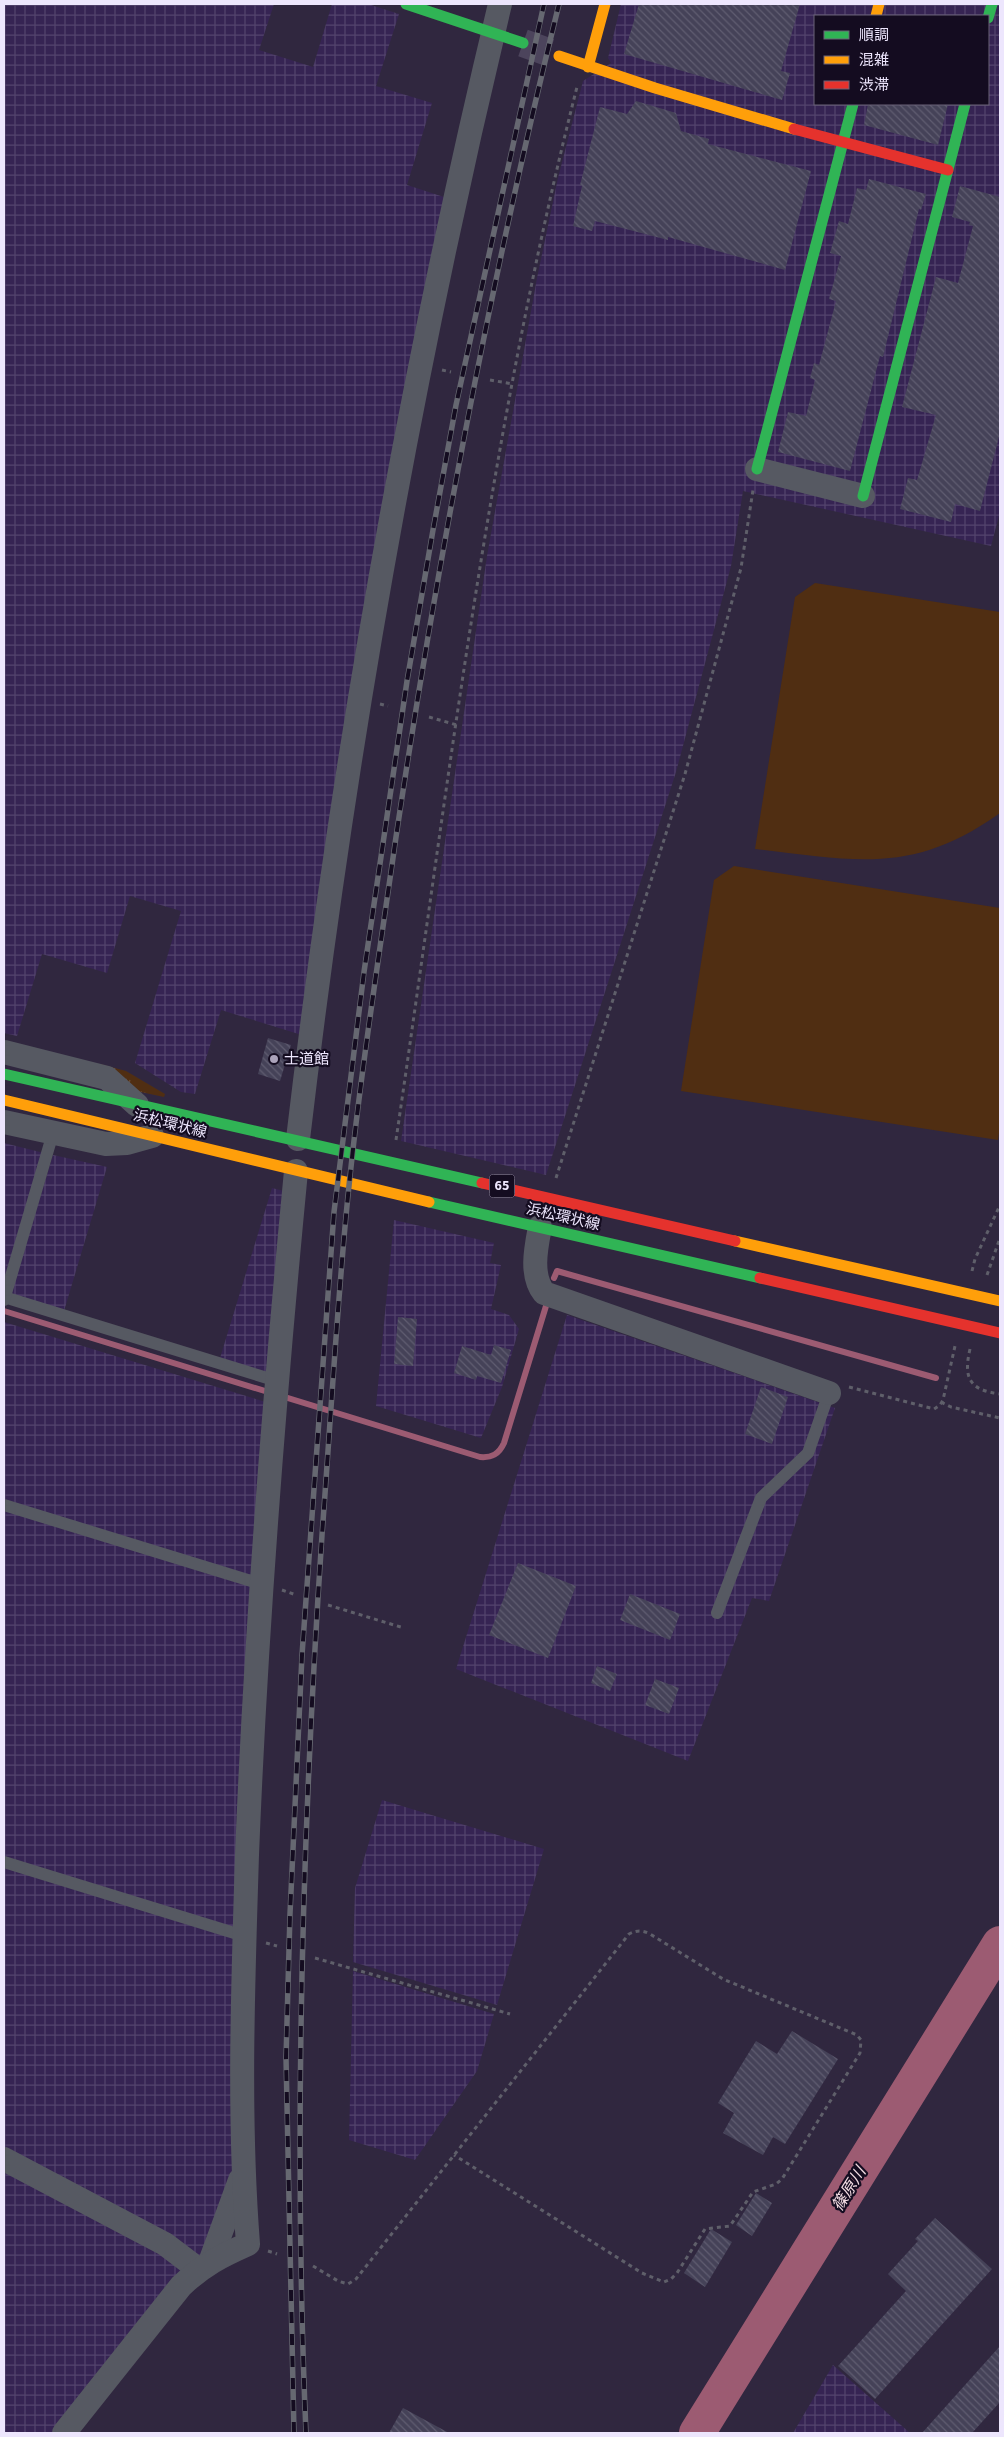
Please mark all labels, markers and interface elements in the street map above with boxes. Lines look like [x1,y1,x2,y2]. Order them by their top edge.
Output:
legend [814,15,989,105]
text: 順調 [859,25,889,46]
text: 混雑 [859,50,889,71]
text: 渋滞 [859,75,889,96]
place label: 士道館 [284,1049,329,1070]
marker: 士道館 [268,1053,280,1065]
street label: 浜松環状線 [131,1105,209,1143]
road number: 65 [490,1174,514,1198]
street label: 浜松環状線 [524,1198,602,1236]
water label: 篠原川 [827,2161,872,2215]

